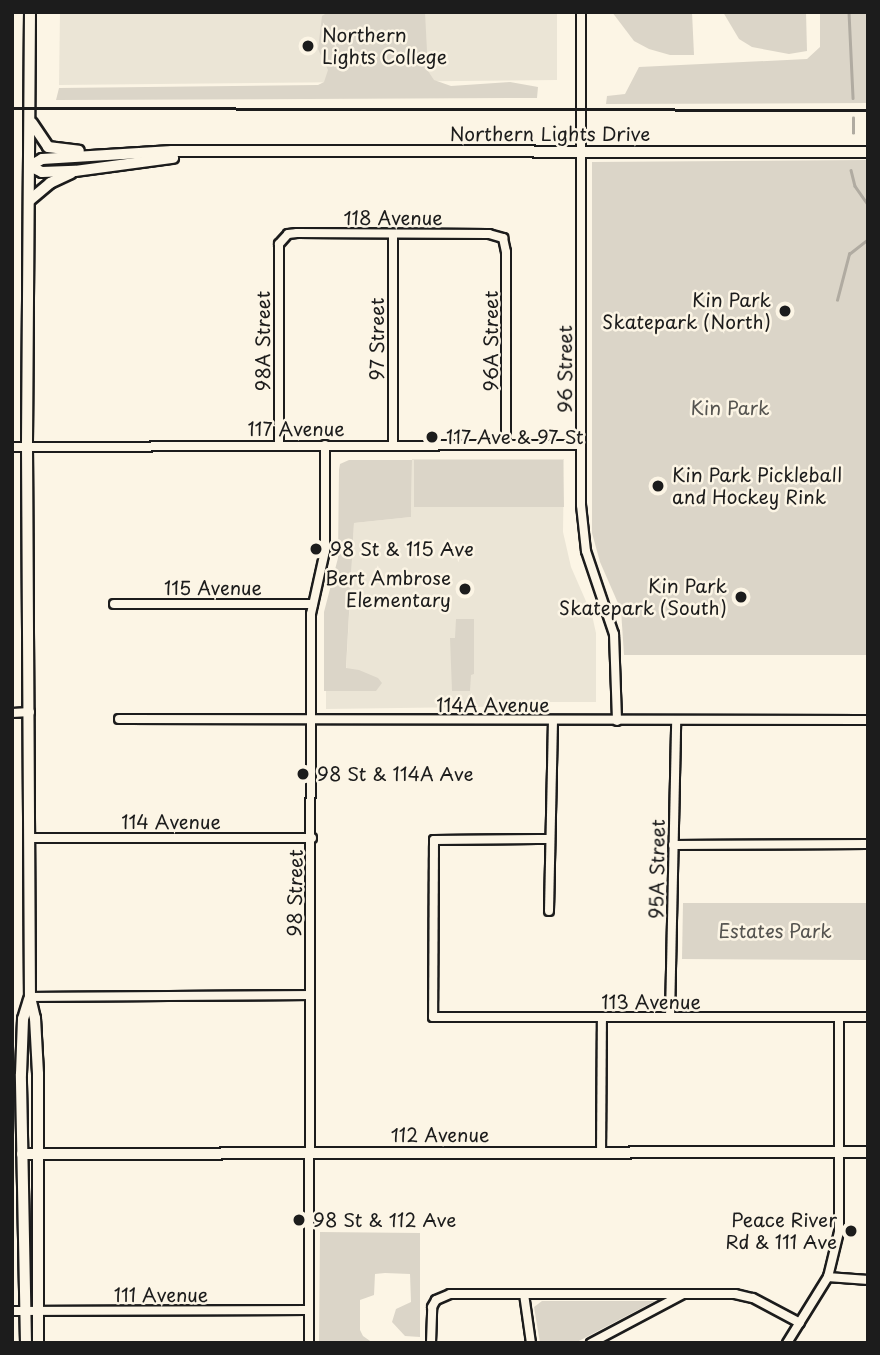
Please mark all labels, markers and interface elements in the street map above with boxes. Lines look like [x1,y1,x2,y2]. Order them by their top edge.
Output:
place label: Northern Lights College [322,24,448,68]
marker: Northern Lights College [300,38,316,54]
street label: Northern Lights Drive [450,123,650,145]
street label: 118 Avenue [343,207,443,229]
place label: Kin Park Skatepark (North) [602,289,771,333]
street label: 96A Street [480,290,502,392]
street label: 98A Street [252,291,274,391]
street label: 97 Street [366,297,388,381]
marker: Kin Park Skatepark (North) [777,303,793,319]
street label: 96 Street [554,326,576,412]
park label: Kin Park [691,397,769,419]
street label: 117 Avenue [247,418,345,440]
place label: 117 Ave & 97 St [446,426,586,448]
marker: 117 Ave & 97 St [424,429,440,445]
place label: Kin Park Pickleball and Hockey Rink [672,464,842,508]
marker: Kin Park Pickleball and Hockey Rink [650,478,666,494]
place label: 98 St & 115 Ave [330,538,473,560]
marker: 98 St & 115 Ave [308,541,324,557]
place label: Bert Ambrose Elementary [327,567,451,611]
place label: Kin Park Skatepark (South) [559,575,727,619]
street label: 115 Avenue [163,577,263,599]
marker: Bert Ambrose Elementary [457,581,473,597]
marker: Kin Park Skatepark (South) [733,589,749,605]
street label: 114A Avenue [436,694,550,716]
place label: 98 St & 114A Ave [317,763,475,785]
marker: 98 St & 114A Ave [295,766,311,782]
street label: 114 Avenue [121,811,221,833]
street label: 95A Street [645,818,669,920]
street label: 98 Street [283,850,307,936]
park label: Estates Park [718,920,832,942]
street label: 113 Avenue [601,991,701,1013]
street label: 112 Avenue [390,1124,490,1146]
place label: 98 St & 112 Ave [313,1209,457,1231]
place label: Peace River Rd & 111 Ave [723,1209,837,1253]
marker: 98 St & 112 Ave [291,1212,307,1228]
marker: Peace River Rd & 111 Ave [843,1223,859,1239]
street label: 111 Avenue [114,1284,208,1306]

